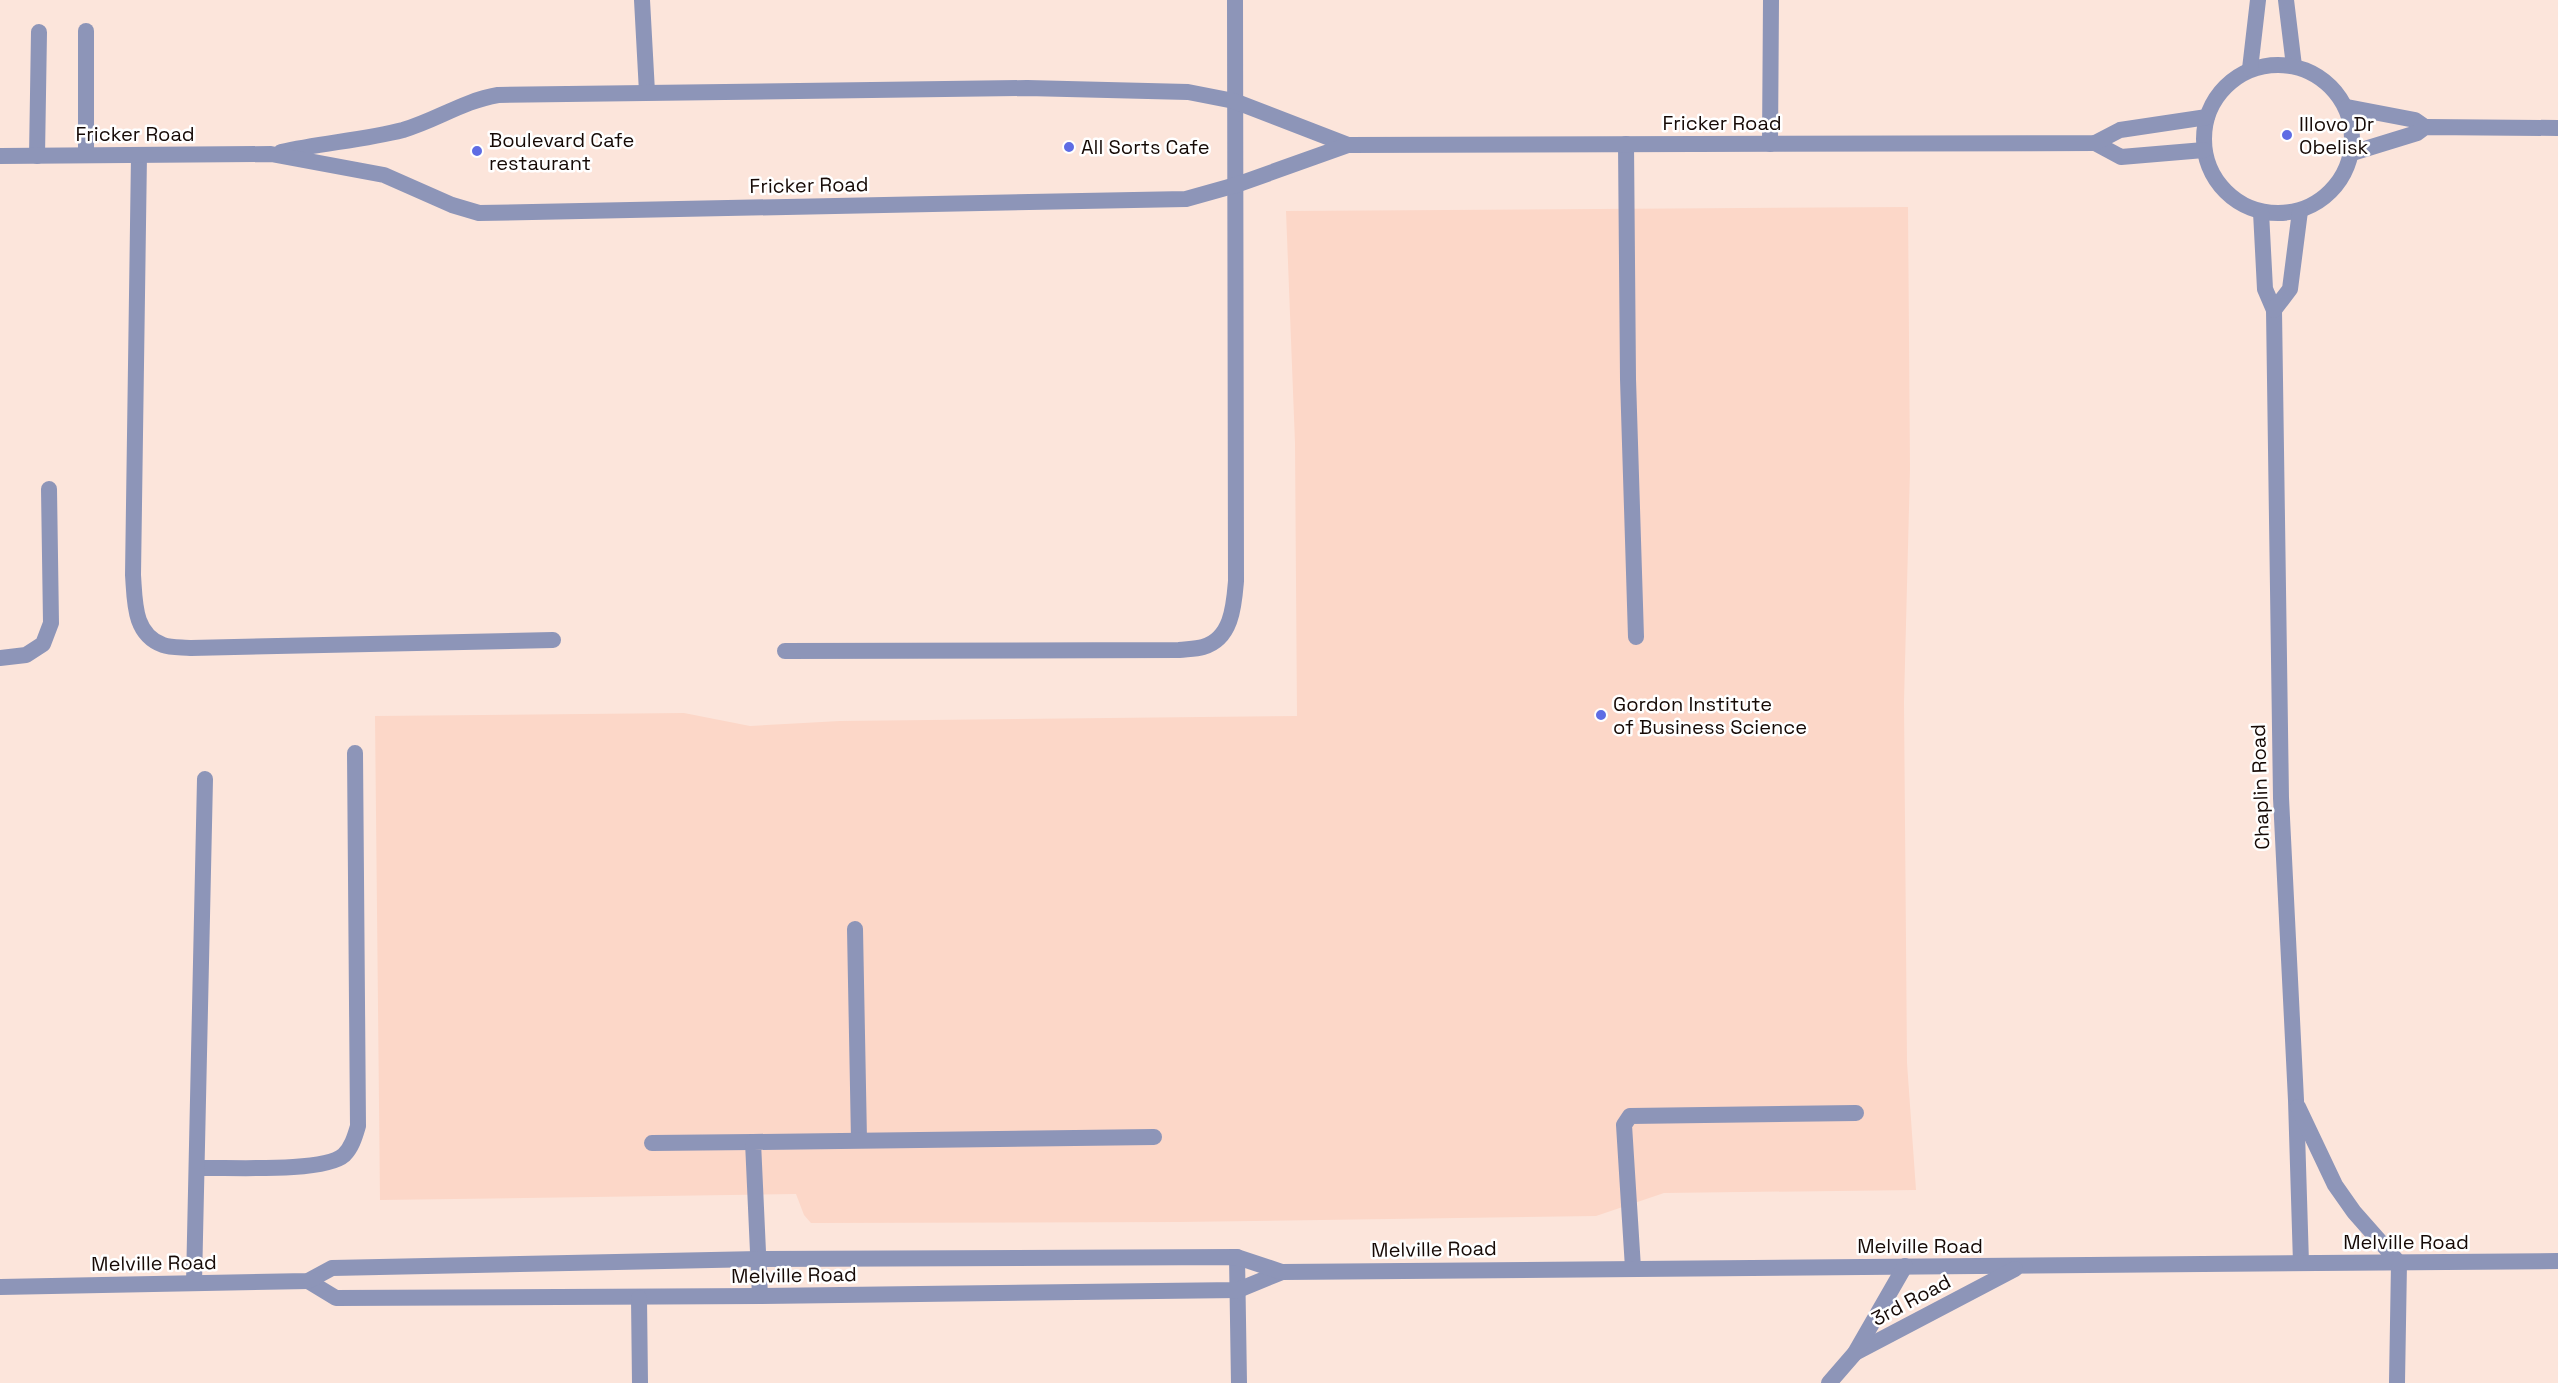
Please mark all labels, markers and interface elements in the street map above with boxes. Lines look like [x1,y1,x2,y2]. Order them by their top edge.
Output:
street label: Fricker Road [1662,110,1782,136]
place label: Illovo Dr Obelisk [2299,111,2374,160]
street label: Fricker Road [75,121,195,147]
place label: Boulevard Cafe restaurant [489,127,634,176]
marker: Illovo Dr Obelisk [2280,128,2294,142]
place label: All Sorts Cafe [1081,134,1209,160]
marker: All Sorts Cafe [1062,140,1076,154]
marker: Boulevard Cafe restaurant [470,144,484,158]
street label: Fricker Road [749,171,869,199]
place label: Gordon Institute of Business Science [1613,691,1807,740]
marker: Gordon Institute of Business Science [1594,708,1608,722]
street label: Chaplin Road [2245,724,2275,850]
street label: Melville Road [2343,1229,2469,1255]
street label: Melville Road [1857,1233,1983,1259]
street label: Melville Road [1371,1235,1497,1263]
street label: Melville Road [91,1249,217,1277]
street label: Melville Road [731,1261,857,1289]
street label: 3rd Road [1867,1268,1955,1332]

